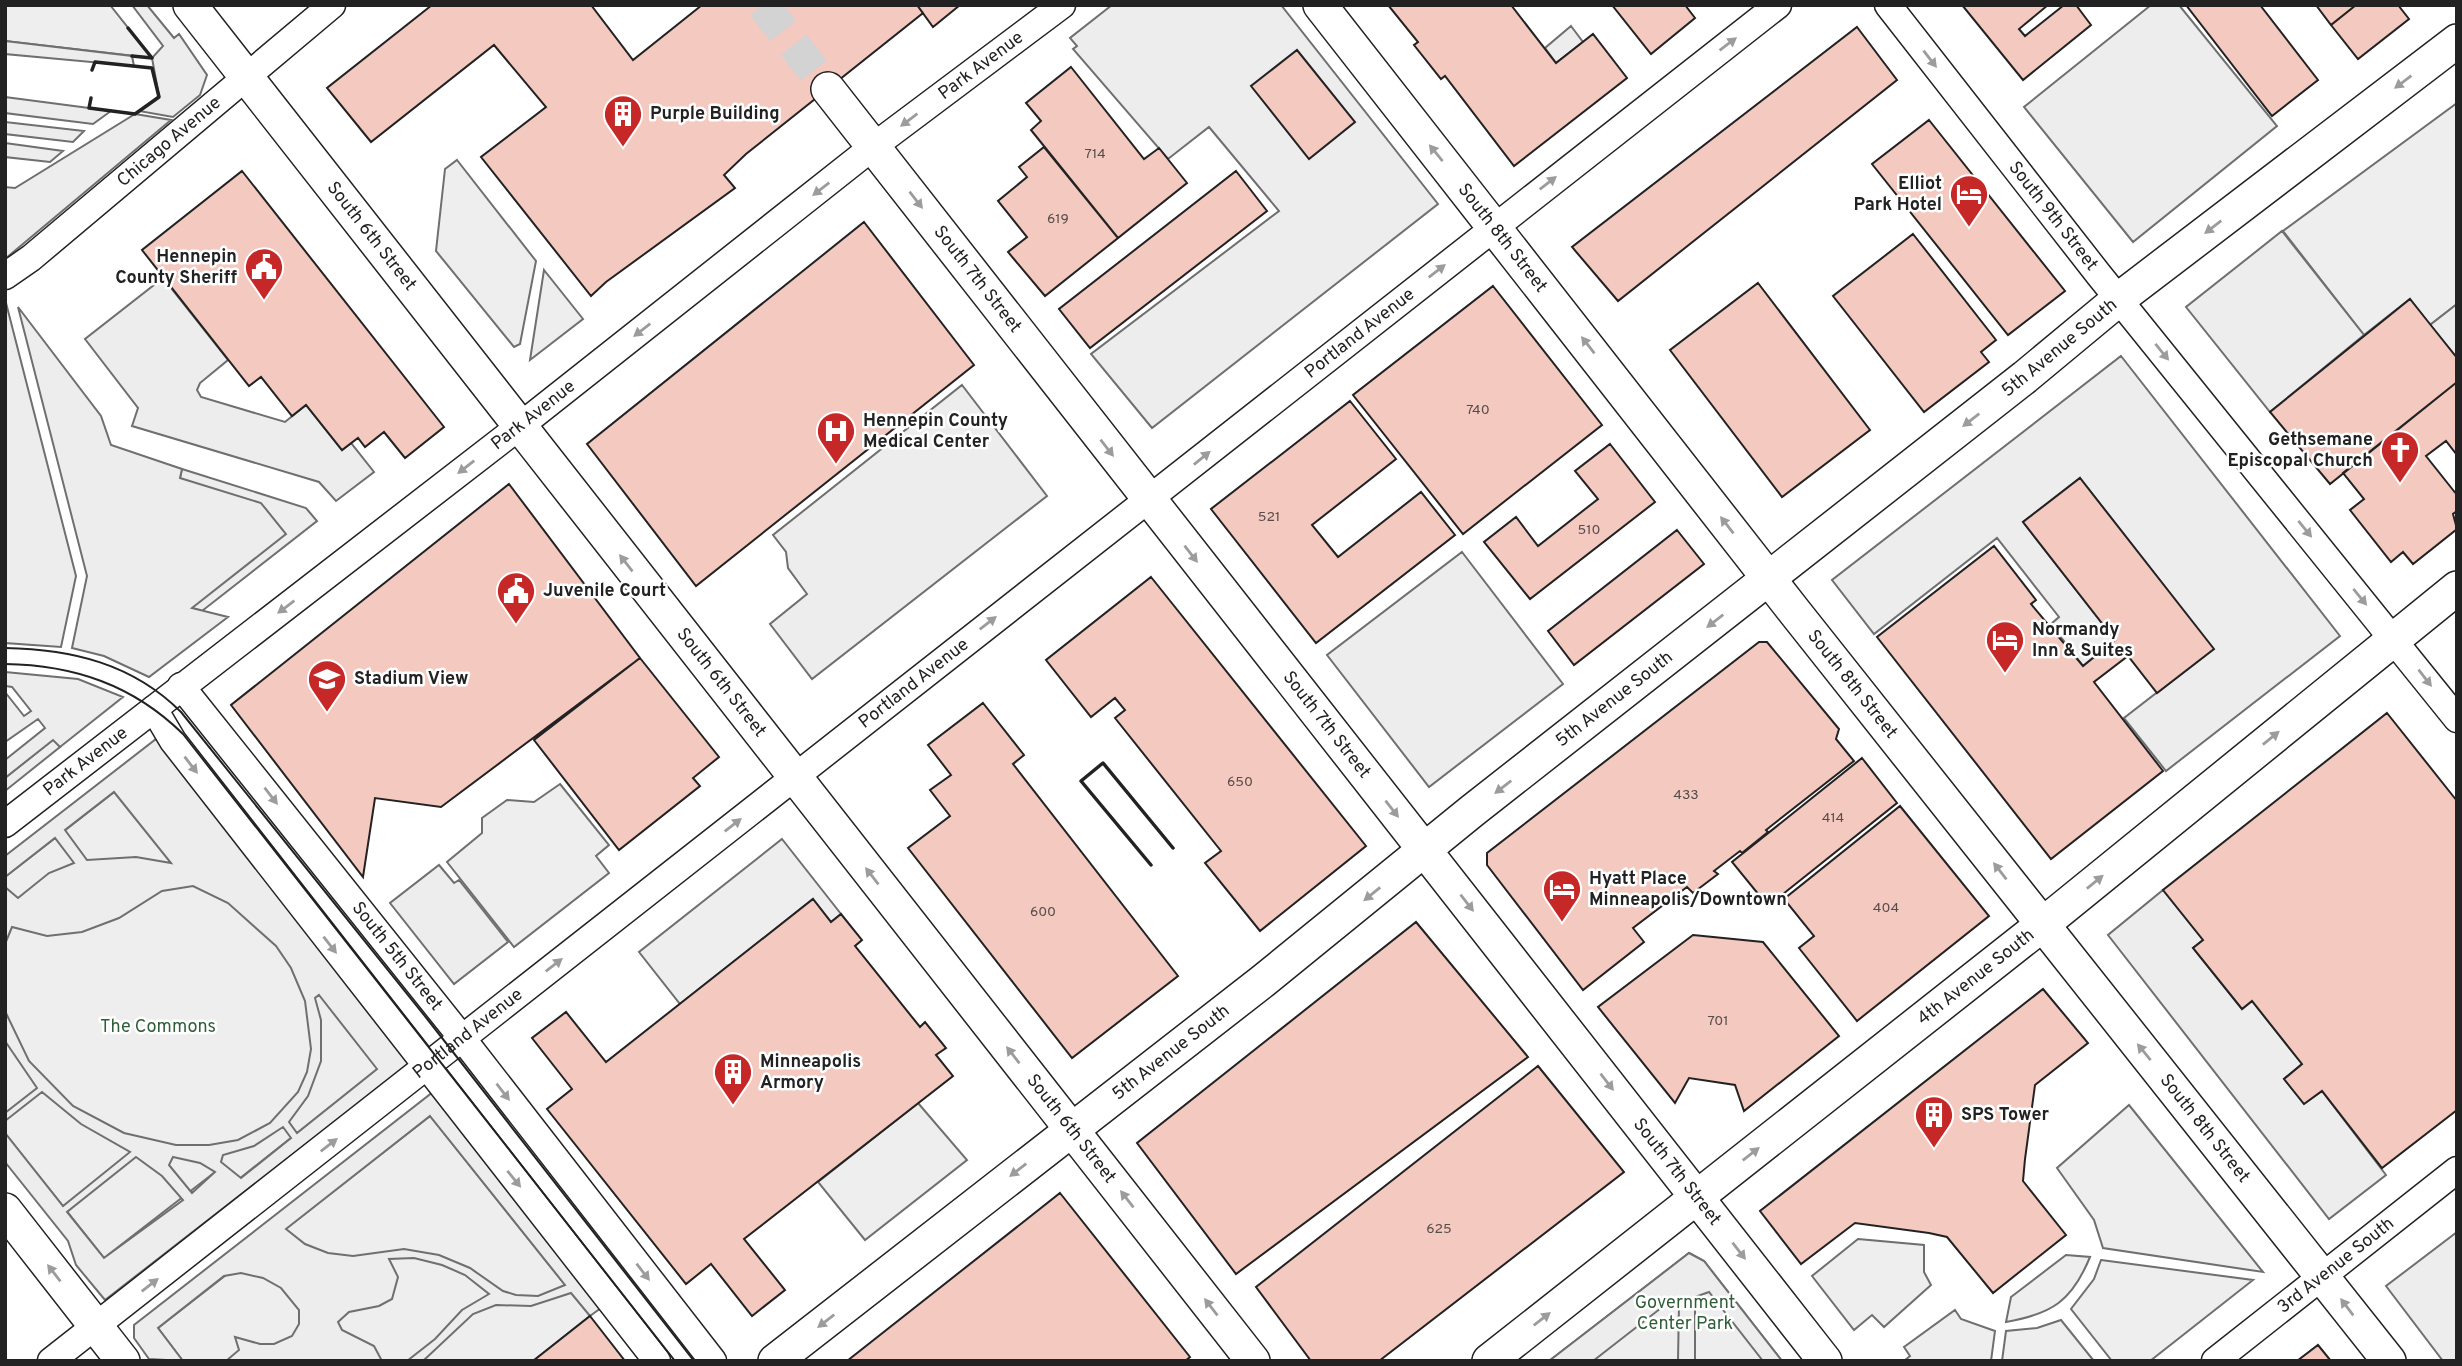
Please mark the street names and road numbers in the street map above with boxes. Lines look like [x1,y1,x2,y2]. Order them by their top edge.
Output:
street label: Park Avenue [934,26,1028,105]
street label: Chicago Avenue [112,92,226,192]
street label: South 9th Street [2003,157,2103,276]
street label: South 6th Street [321,177,421,296]
street label: South 8th Street [1452,179,1552,297]
street label: South 7th Street [928,221,1026,338]
street label: Portland Avenue [1300,283,1419,384]
street label: 5th Avenue South [1997,294,2122,402]
street label: Park Avenue [487,375,580,455]
street label: South 6th Street [671,623,771,742]
street label: South 8th Street [1802,625,1902,743]
street label: Portland Avenue [854,633,974,734]
street label: 5th Avenue South [1551,646,1678,752]
street label: South 7th Street [1277,667,1376,783]
street label: Park Avenue [39,722,133,802]
street label: South 5th Street [346,897,447,1016]
street label: 4th Avenue South [1913,924,2039,1030]
street label: Portland Avenue [408,983,528,1084]
street label: 5th Avenue South [1108,1000,1235,1106]
street label: South 8th Street [2154,1069,2255,1188]
street label: South 6th Street [1021,1070,1121,1188]
street label: South 7th Street [1628,1114,1726,1230]
street label: 3rd Avenue South [2273,1212,2399,1319]

